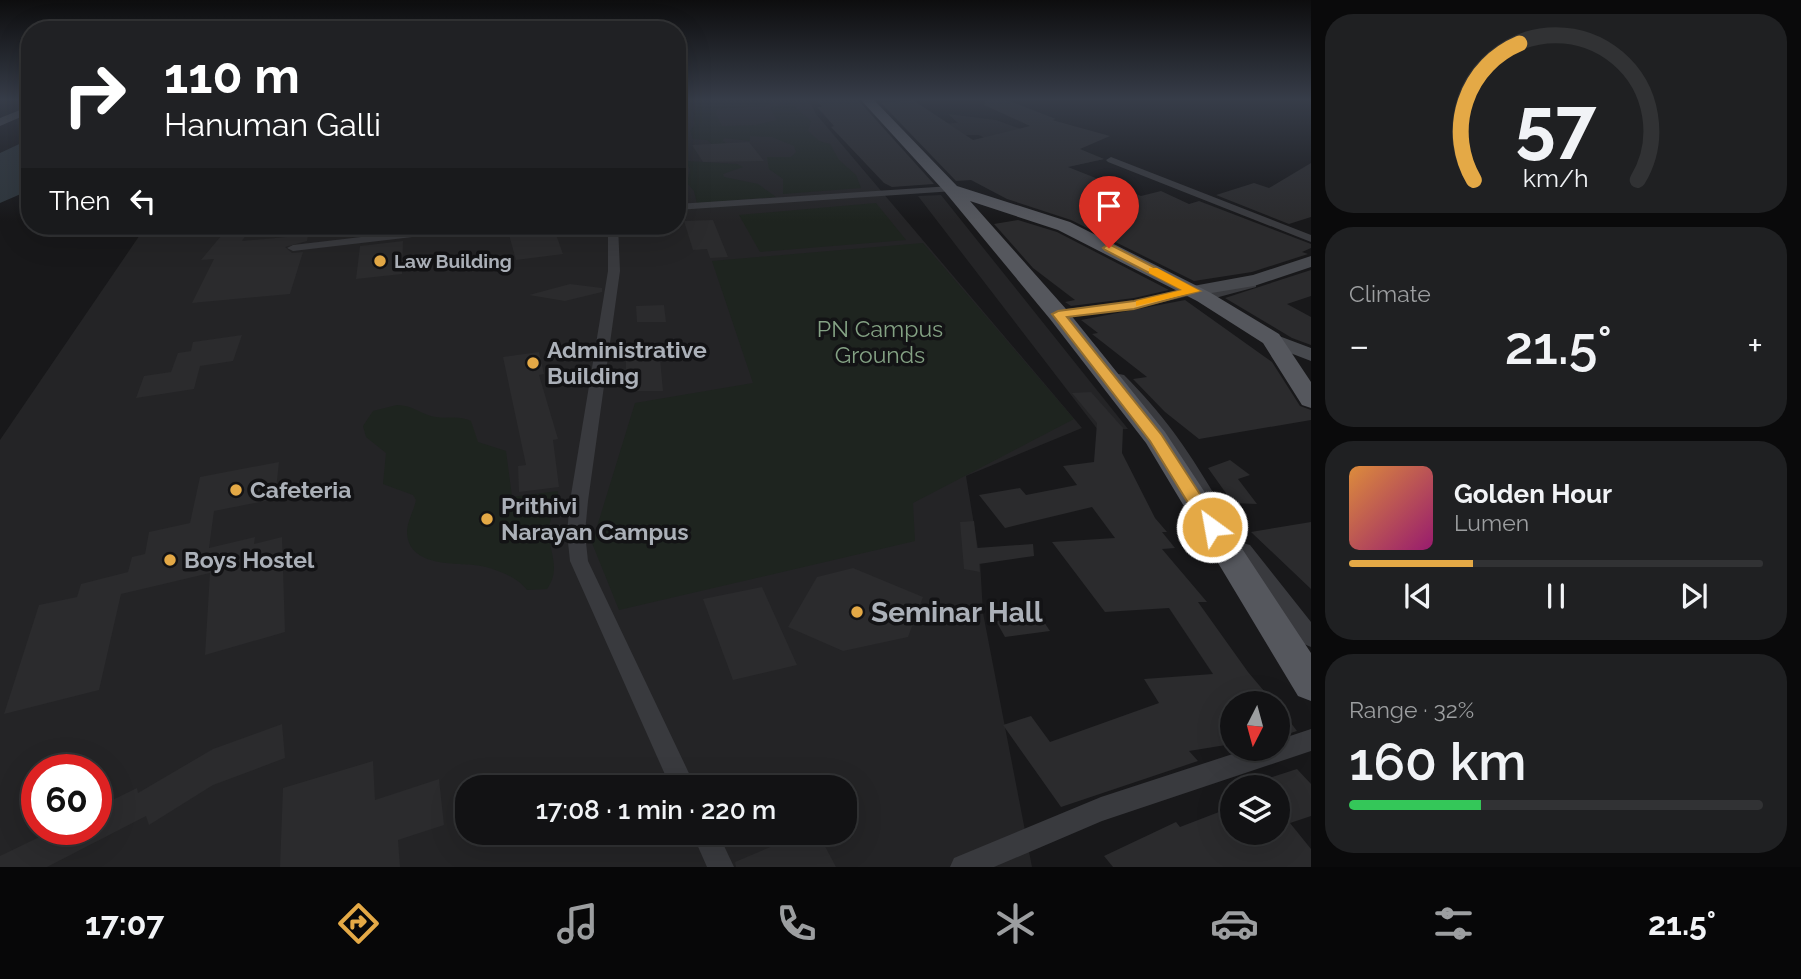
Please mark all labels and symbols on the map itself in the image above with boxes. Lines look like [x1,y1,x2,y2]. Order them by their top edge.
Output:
pin [1079,176,1139,248]
place label: Law Building [394,250,512,272]
marker: Law Building [372,253,388,269]
park label: PN Campus Grounds [817,315,943,368]
place label: Administrative Building [547,336,707,389]
marker: Administrative Building [525,355,541,371]
place label: Cafeteria [250,476,351,503]
marker: Cafeteria [228,482,244,498]
position arrow [1175,490,1249,564]
place label: Prithivi Narayan Campus [501,492,689,545]
marker: Prithivi Narayan Campus [479,511,495,527]
place label: Boys Hostel [184,546,315,573]
marker: Boys Hostel [162,552,178,568]
place label: Seminar Hall [871,596,1043,629]
marker: Seminar Hall [849,604,865,620]
north arrow [1220,691,1290,761]
speed limit sign: 60 [21,754,112,845]

